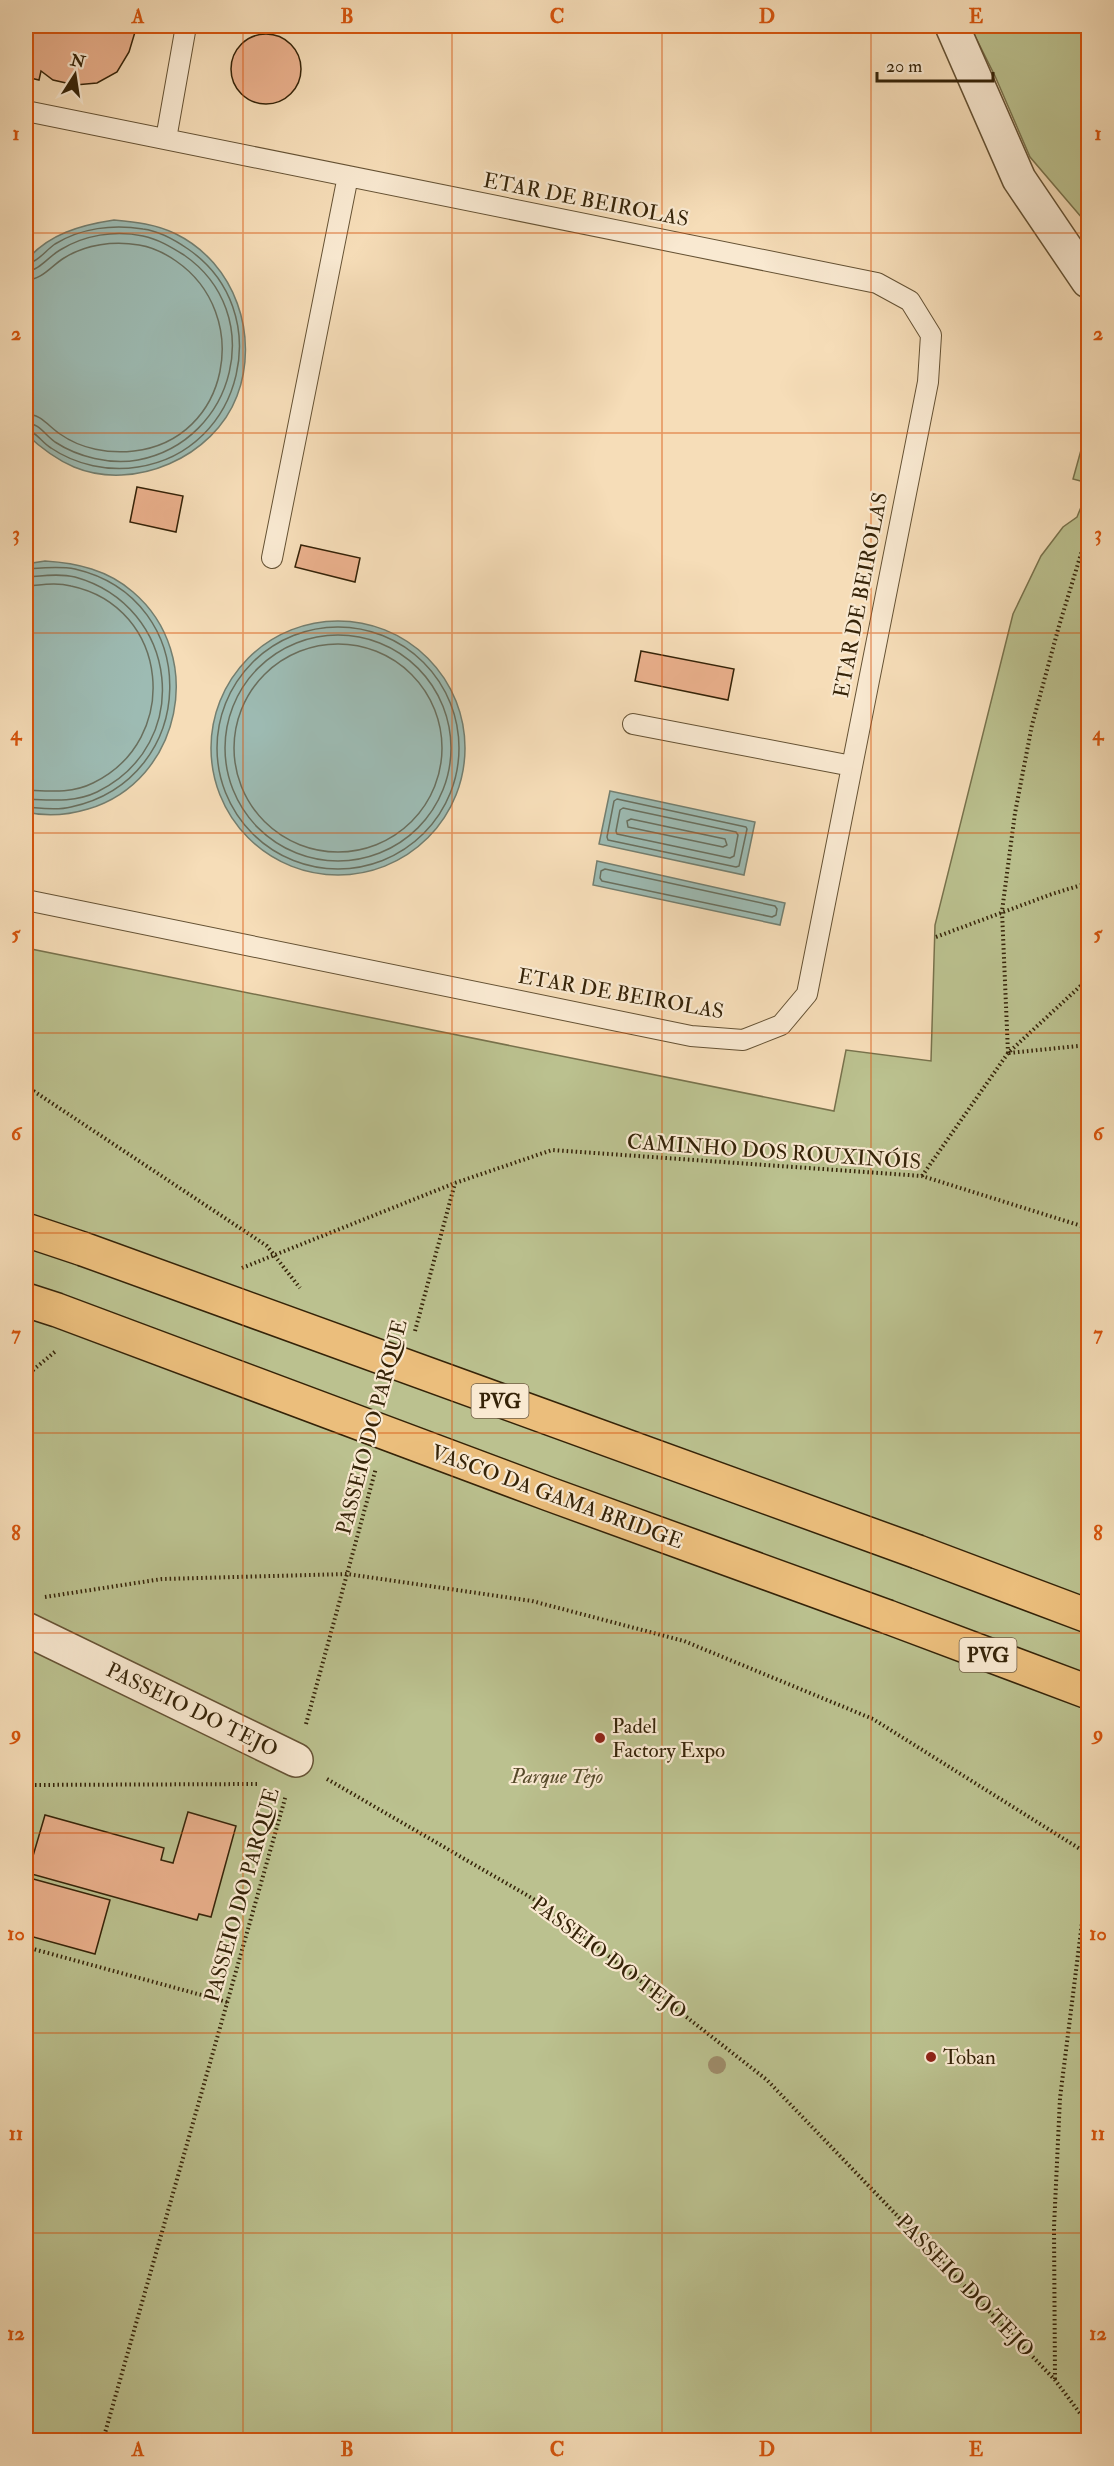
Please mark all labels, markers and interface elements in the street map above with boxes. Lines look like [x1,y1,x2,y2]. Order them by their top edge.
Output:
text: A [131,4,145,29]
text: B [340,4,354,29]
text: C [550,4,564,29]
text: D [759,4,775,29]
text: E [969,4,984,29]
north arrow [45,45,105,105]
scale bar [877,45,992,83]
text: N [68,50,88,73]
text: 20 m [886,55,922,78]
text: 1 [12,121,20,146]
text: 1 [1094,121,1102,146]
street label: ETAR DE BEIROLAS [481,167,691,233]
text: 2 [11,321,21,346]
text: 2 [1093,321,1103,346]
street label: ETAR DE BEIROLAS [828,490,894,700]
text: 3 [12,521,20,546]
text: 3 [1094,521,1102,546]
text: 4 [10,721,23,746]
text: 4 [1092,721,1105,746]
text: 5 [12,921,22,946]
text: 5 [1094,921,1104,946]
street label: ETAR DE BEIROLAS [516,963,726,1025]
text: 6 [11,1121,23,1146]
text: 6 [1093,1121,1105,1146]
street label: CAMINHO DOS ROUXINÓIS [626,1128,922,1176]
street label: PASSEIO DO PARQUE [330,1316,414,1538]
text: 7 [11,1321,21,1346]
text: 7 [1093,1321,1103,1346]
road number: PVG [472,1384,528,1418]
street label: VASCO DA GAMA BRIDGE [427,1439,687,1555]
text: 8 [11,1521,21,1546]
text: 8 [1093,1521,1103,1546]
road number: PVG [960,1638,1016,1672]
street label: PASSEIO DO TEJO [102,1657,282,1763]
place label: Padel Factory Expo [612,1713,725,1764]
text: 9 [9,1721,21,1746]
text: 9 [1091,1721,1103,1746]
marker: Padel Factory Expo [593,1731,607,1745]
park label: Parque Tejo [510,1763,603,1790]
street label: PASSEIO DO PARQUE [198,1785,286,2005]
street label: PASSEIO DO TEJO [526,1891,692,2025]
text: 10 [7,1921,25,1946]
text: 10 [1089,1921,1107,1946]
place label: Toban [943,2044,996,2071]
marker: Toban [924,2050,938,2064]
text: 11 [9,2121,23,2146]
text: 11 [1091,2121,1105,2146]
street label: PASSEIO DO TEJO [890,2209,1040,2363]
text: 12 [7,2321,25,2346]
text: 12 [1089,2321,1107,2346]
text: A [131,2437,145,2462]
text: B [340,2437,354,2462]
text: C [550,2437,564,2462]
text: D [759,2437,775,2462]
text: E [969,2437,984,2462]

